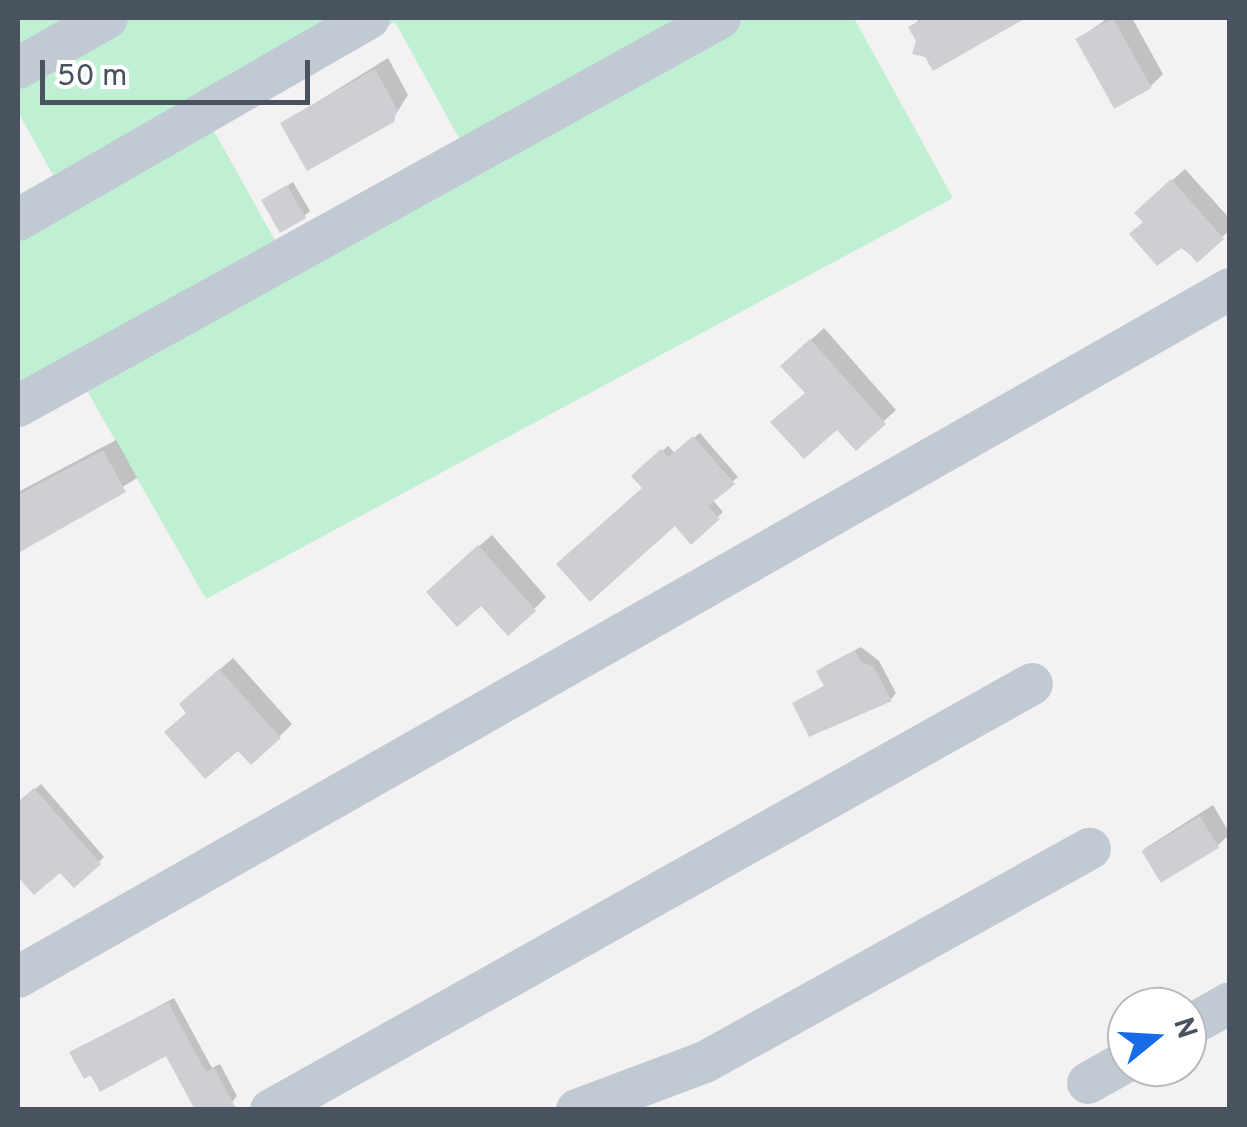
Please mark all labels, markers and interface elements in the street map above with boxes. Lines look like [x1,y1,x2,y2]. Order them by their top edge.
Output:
scale bar [45,40,315,102]
text: 50 m [57,59,127,96]
north arrow [1107,987,1207,1087]
text: N [1163,1013,1204,1043]

